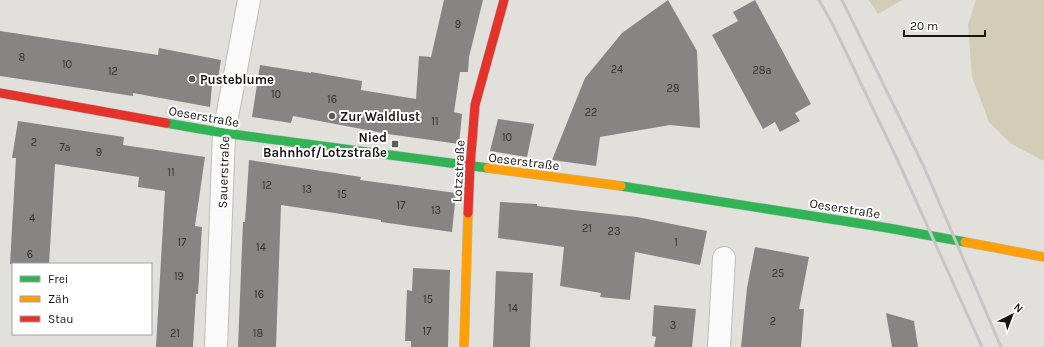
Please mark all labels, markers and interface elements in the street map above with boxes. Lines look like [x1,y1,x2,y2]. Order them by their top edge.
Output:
scale bar [904,12,985,38]
house number: 9 [455,18,461,31]
text: 20 m [910,19,938,33]
house number: 8 [19,51,26,64]
house number: 10 [62,58,72,71]
house number: 24 [611,63,623,76]
house number: 28a [752,64,772,77]
house number: 12 [108,65,118,78]
place label: Pusteblume [200,72,274,87]
marker: Pusteblume [187,74,197,84]
house number: 28 [666,82,680,95]
house number: 10 [271,88,281,101]
house number: 16 [327,93,337,106]
street label: Oeserstraße [167,103,241,130]
house number: 22 [585,106,597,119]
place label: Zur Waldlust [340,109,420,124]
marker: Zur Waldlust [327,111,337,121]
house number: 11 [431,115,439,128]
place label: Nied Bahnhof/Lotzstraße [263,130,387,160]
house number: 10 [502,131,512,144]
street label: Sauerstraße [215,135,232,209]
house number: 2 [31,136,37,149]
marker: Nied Bahnhof/Lotzstraße [390,139,400,149]
street label: Lotzstraße [449,139,468,203]
house number: 7a [59,141,71,154]
house number: 9 [96,146,102,159]
street label: Oeserstraße [488,150,561,173]
house number: 11 [167,166,175,179]
house number: 12 [262,179,272,192]
house number: 13 [302,183,312,196]
house number: 15 [337,188,347,201]
street label: Oeserstraße [808,195,882,222]
house number: 17 [397,199,405,212]
house number: 13 [431,204,441,217]
house number: 4 [29,212,35,225]
house number: 21 [582,222,592,235]
house number: 23 [608,225,620,238]
house number: 17 [178,236,186,249]
house number: 1 [674,236,678,249]
house number: 14 [256,241,266,254]
house number: 6 [27,248,33,261]
legend [12,263,152,335]
house number: 25 [772,267,784,280]
house number: 19 [174,270,184,283]
text: Frei [48,272,68,286]
house number: 16 [254,288,264,301]
text: Zäh [48,292,69,306]
house number: 15 [423,293,433,306]
north arrow [992,295,1032,335]
text: N [1011,300,1026,315]
house number: 14 [508,302,518,315]
text: Stau [48,312,74,326]
house number: 2 [770,315,776,328]
house number: 3 [670,319,676,332]
house number: 17 [423,325,431,338]
house number: 21 [170,327,180,340]
house number: 18 [253,327,263,340]

